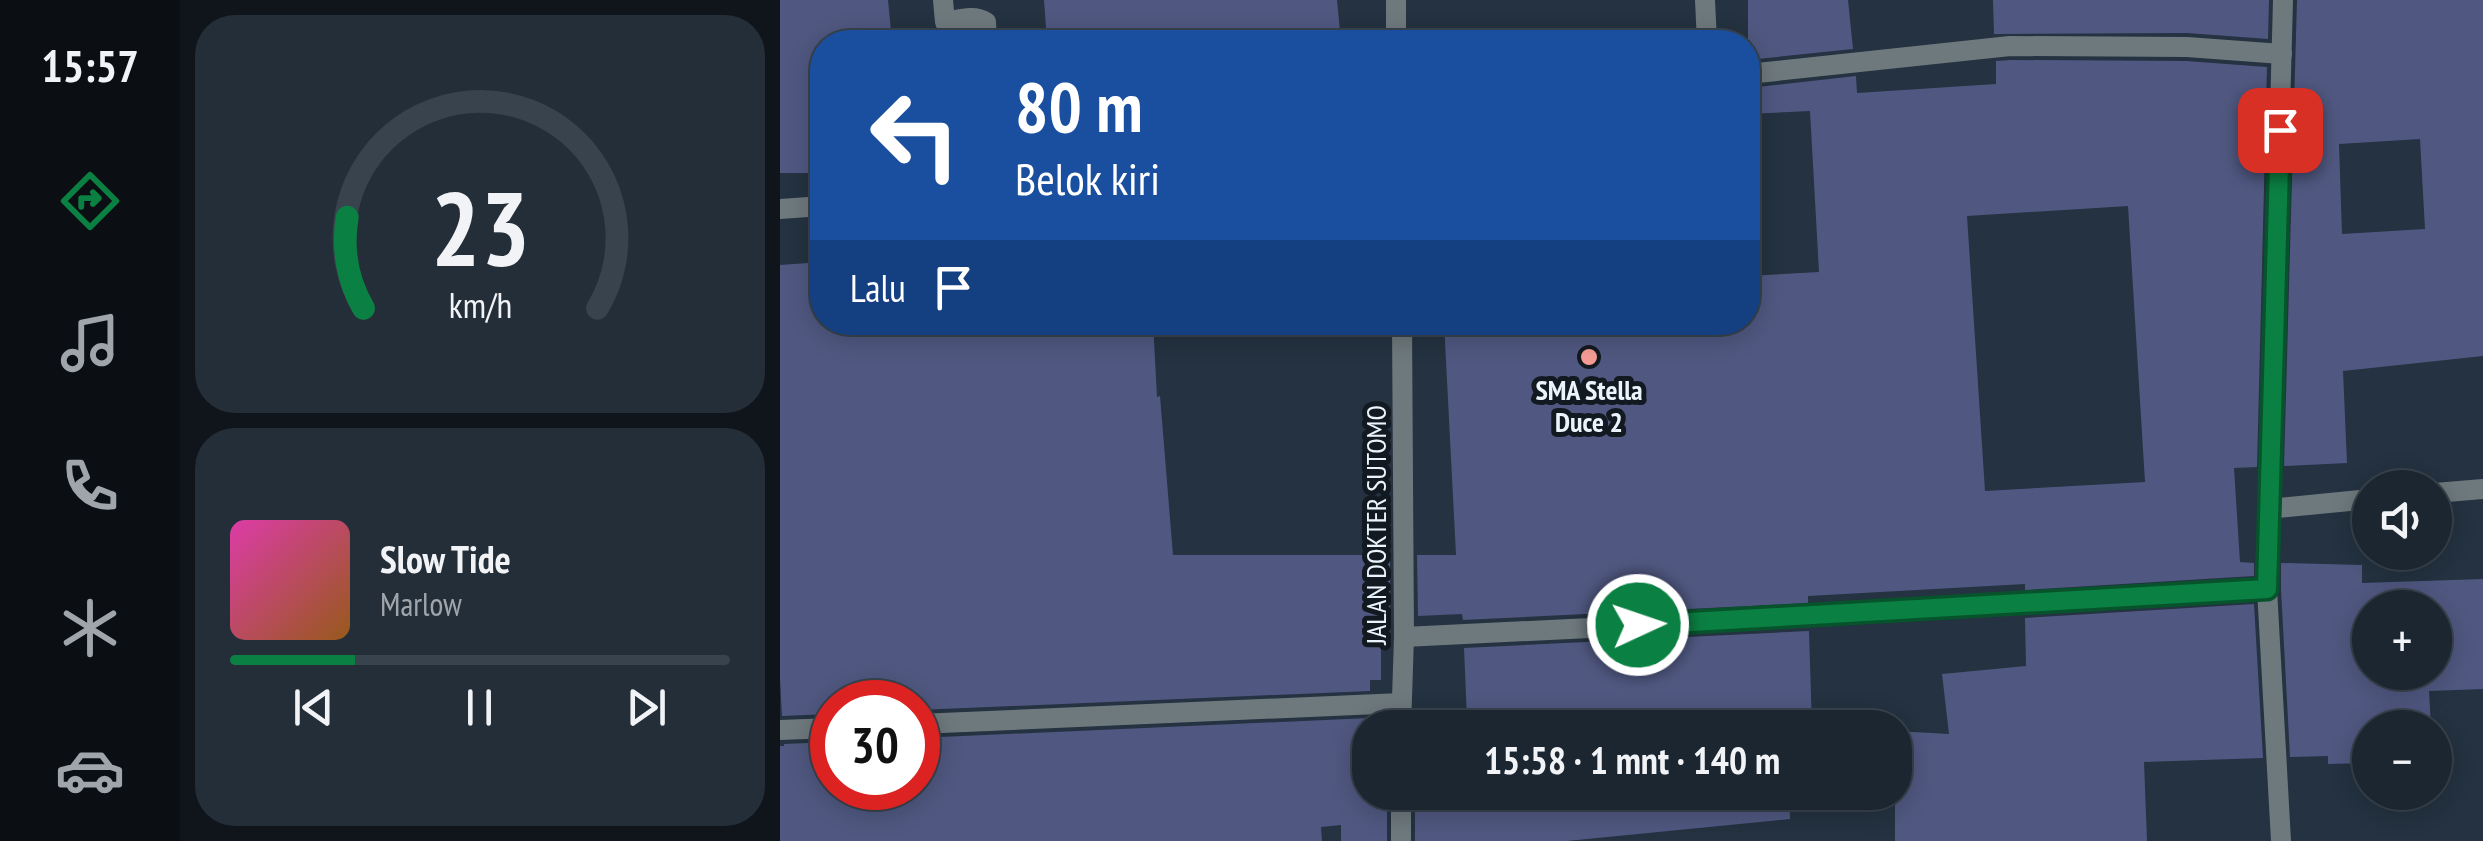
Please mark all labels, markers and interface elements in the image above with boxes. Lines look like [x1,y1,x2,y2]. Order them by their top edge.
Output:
text: 15:57 [41,36,139,94]
text: 80 m [1015,61,1143,151]
icon: left [850,70,980,200]
pin [2238,88,2323,173]
icon: arrive [2253,103,2308,158]
text: Belok kiri [1015,149,1160,207]
text: 23 [430,160,530,295]
icon: directions [55,166,125,236]
icon: arrive [926,260,981,315]
text: Lalu [850,263,906,312]
text: km/h [448,282,512,328]
icon: music [55,308,125,378]
marker: SMA Stella Duce 2 [1578,346,1600,368]
place label: SMA Stella Duce 2 [1535,371,1643,440]
street label: JALAN DOKTER SUTOMO [1357,405,1394,646]
icon: phone [55,451,125,521]
map controls [2352,470,2452,810]
button: sound [2352,470,2452,570]
text: Slow Tide [380,534,511,583]
position arrow [1586,573,1690,677]
text: Marlow [380,583,462,625]
button: + [2352,590,2452,690]
icon: climate [55,593,125,663]
icon: previous [286,680,341,735]
icon: pause [452,680,507,735]
icon: next [619,680,674,735]
speed limit sign: 30 [810,680,940,810]
button: − [2352,710,2452,810]
icon: car [55,735,125,805]
text: 15:58 · 1 mnt · 140 m [1484,735,1780,784]

